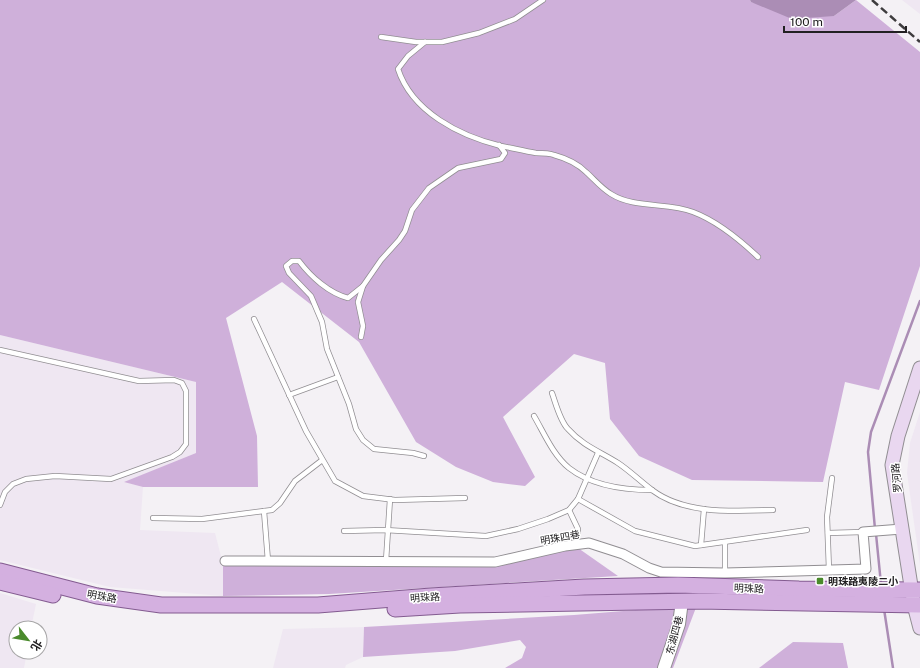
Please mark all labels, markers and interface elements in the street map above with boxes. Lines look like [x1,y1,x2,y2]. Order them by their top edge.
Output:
scale bar [784,8,906,34]
text: 100 m [790,15,823,29]
street label: 罗河路 [889,463,903,493]
street label: 明珠四巷 [539,528,581,546]
place label: 明珠路夷陵二小 [828,575,899,587]
marker: 明珠路夷陵二小 [815,576,825,586]
street label: 明珠路 [734,581,764,595]
street label: 明珠路 [86,587,118,605]
street label: 明珠路 [410,590,440,604]
street label: 东湖四巷 [663,614,685,656]
north arrow [8,620,48,660]
text: 北 [29,637,45,653]

